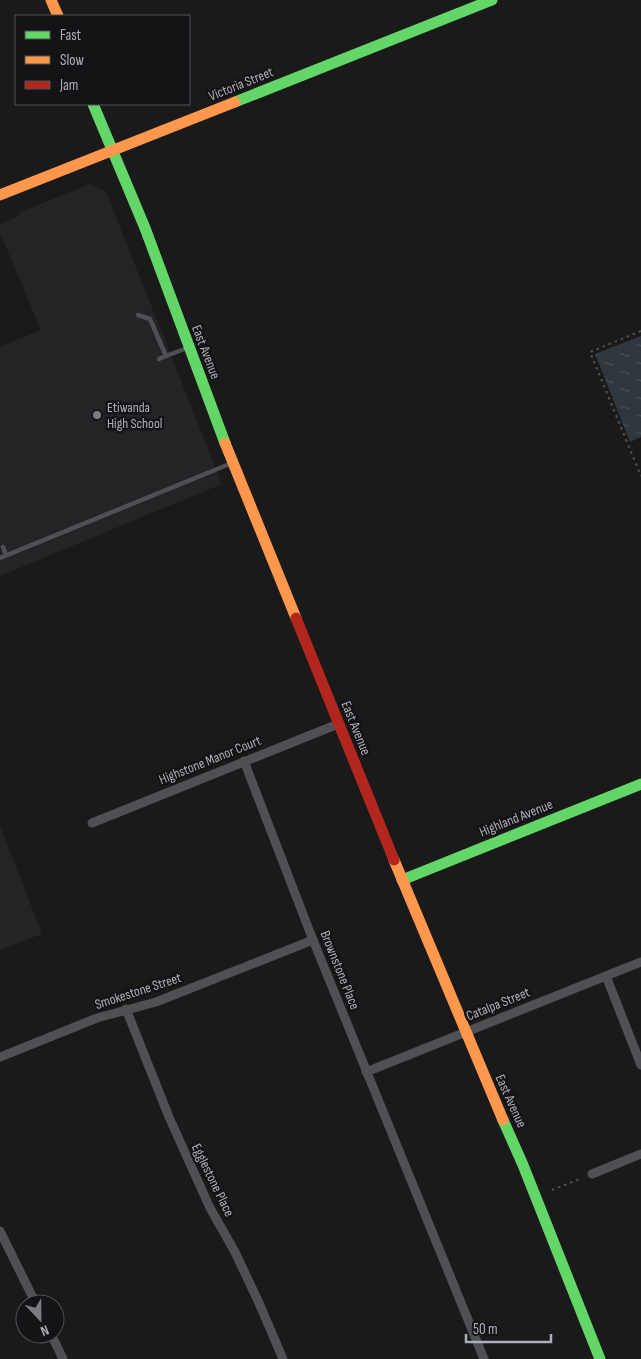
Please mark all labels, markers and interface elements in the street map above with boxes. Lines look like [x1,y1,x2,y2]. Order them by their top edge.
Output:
legend [15,15,190,105]
text: Fast [60,26,82,45]
text: Slow [60,51,84,70]
street label: Victoria Street [206,63,276,105]
text: Jam [59,76,78,95]
street label: East Avenue [188,322,224,382]
place label: Etiwanda High School [107,399,162,432]
marker: Etiwanda High School [91,409,103,421]
street label: East Avenue [337,699,375,757]
street label: Highstone Manor Court [156,732,264,788]
street label: Highland Avenue [477,796,555,840]
street label: Brownstone Place [316,928,364,1012]
street label: Smokestone Street [93,969,183,1013]
street label: Catalpa Street [464,984,532,1024]
street label: East Avenue [492,1072,530,1130]
street label: Egglestone Place [188,1141,238,1219]
north arrow [15,1294,65,1344]
scale bar [466,1312,551,1344]
text: 50 m [473,1320,498,1339]
text: N [38,1321,51,1340]

